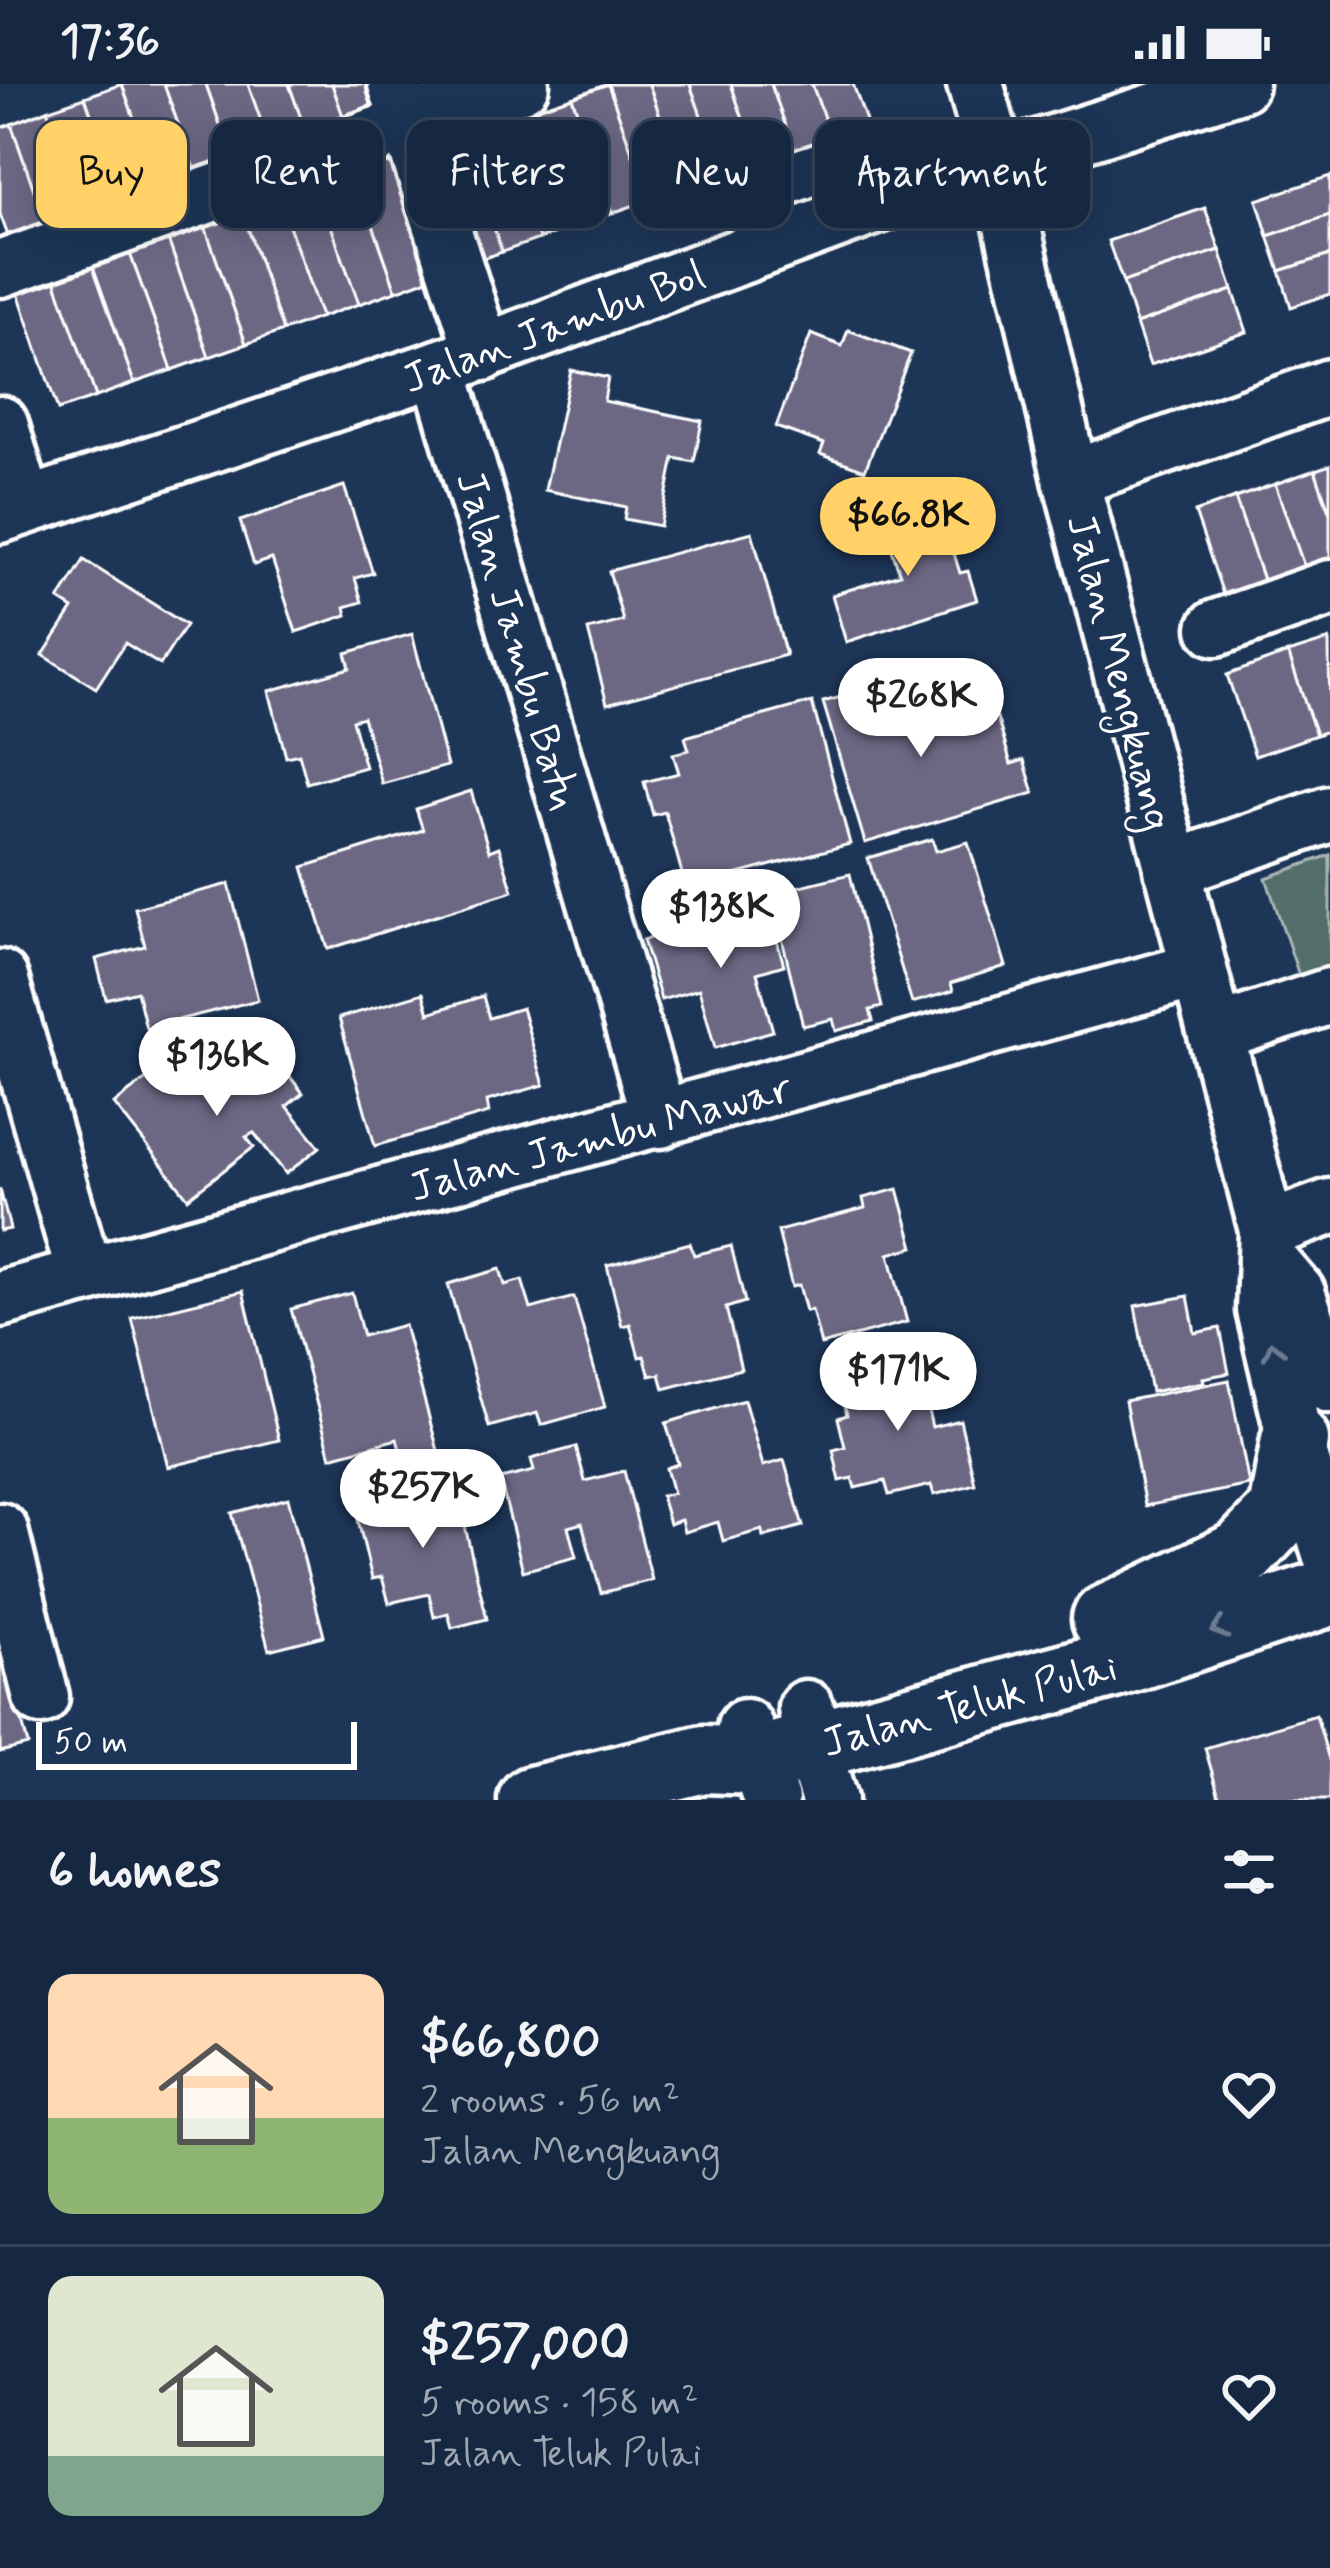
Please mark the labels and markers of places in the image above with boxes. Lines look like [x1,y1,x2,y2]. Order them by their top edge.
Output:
pin: $66.8K [810,477,1006,579]
pin: $268K [837,658,1005,760]
pin: $138K [637,869,805,971]
pin: $136K [133,1017,301,1119]
pin: $171K [814,1332,982,1434]
pin: $257K [339,1449,507,1551]

